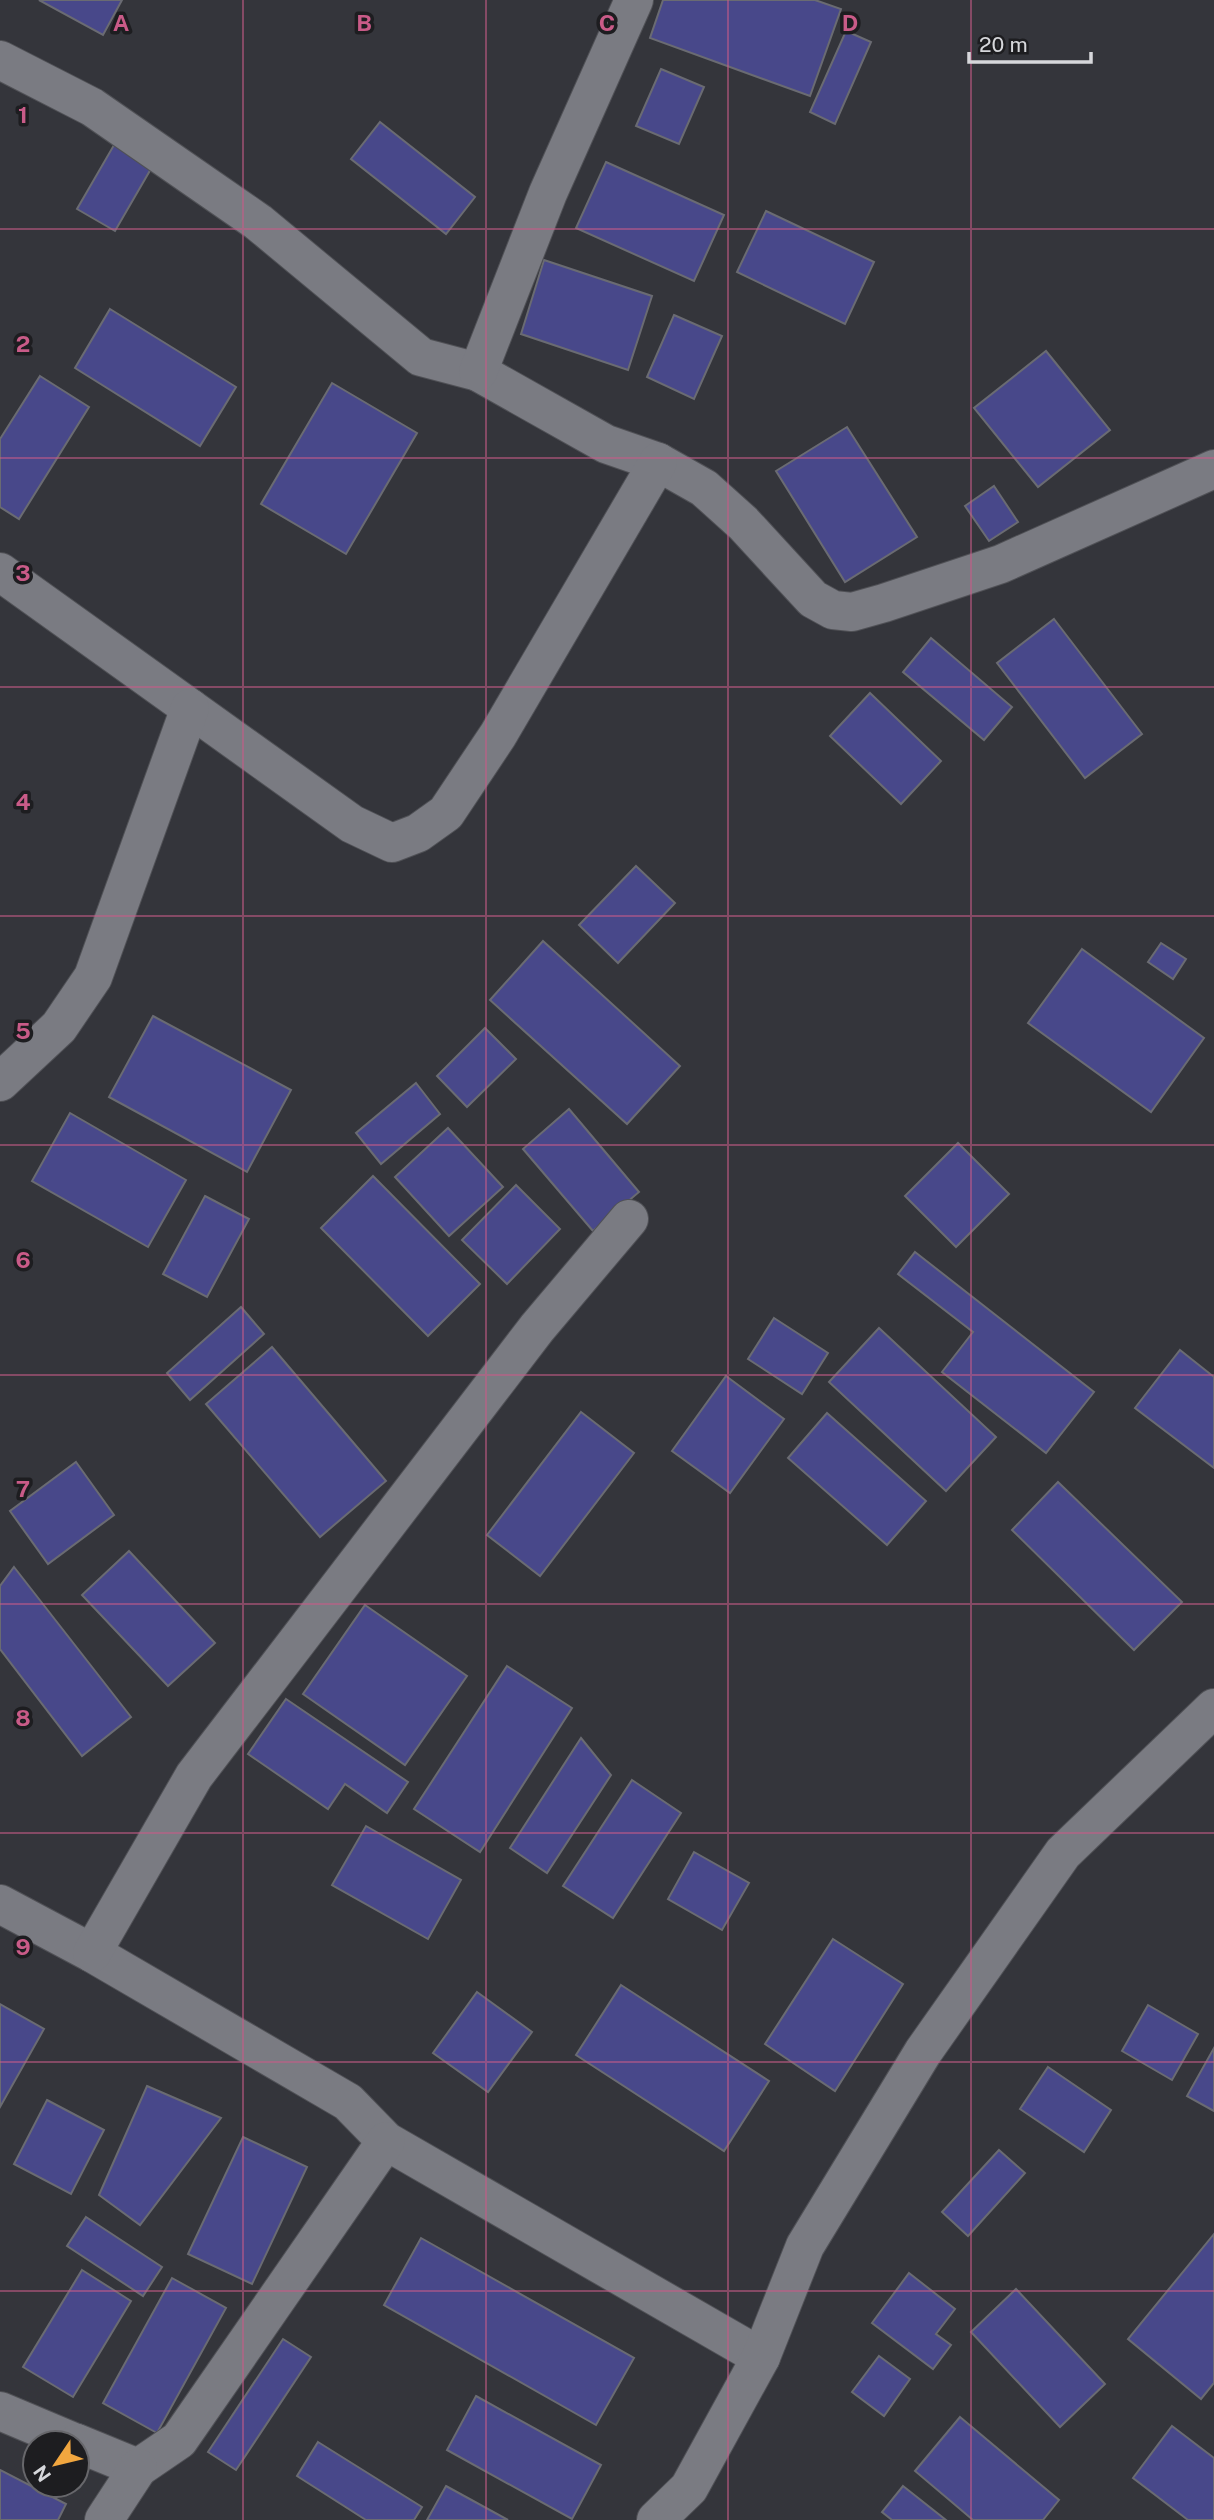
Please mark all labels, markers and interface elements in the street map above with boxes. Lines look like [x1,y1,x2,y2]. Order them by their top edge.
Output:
text: A [113,9,130,36]
text: B [356,9,372,36]
text: C [599,9,615,36]
text: D [842,9,858,36]
scale bar [969,21,1092,65]
text: 20 m [979,32,1028,57]
text: 1 [18,101,28,128]
text: 2 [16,330,30,357]
text: 3 [15,559,31,586]
text: 4 [15,788,31,815]
text: 5 [15,1017,31,1044]
text: 6 [15,1246,31,1273]
text: 7 [16,1475,30,1502]
text: 8 [15,1704,31,1731]
text: 9 [15,1933,31,1960]
north arrow [21,2429,91,2499]
text: N [29,2461,55,2486]

